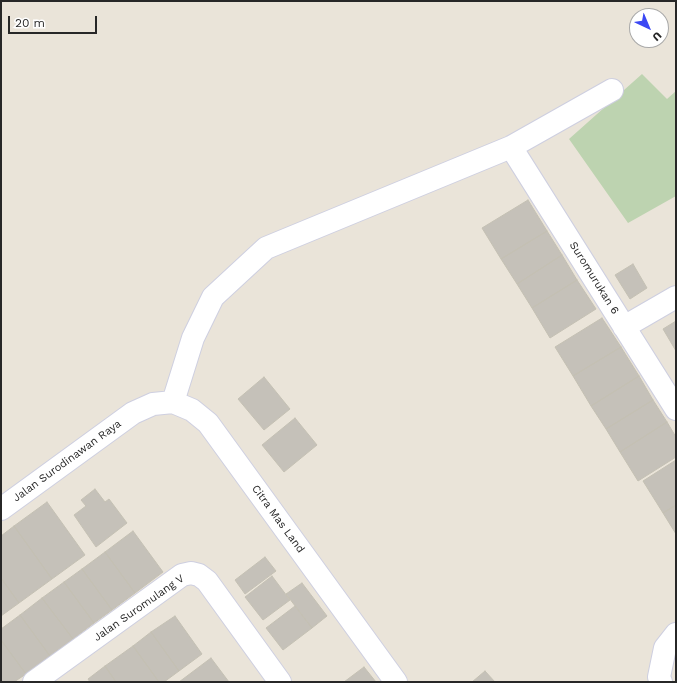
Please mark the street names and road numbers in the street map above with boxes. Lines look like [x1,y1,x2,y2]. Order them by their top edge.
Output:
street label: Suromurukan 6 [566,239,622,317]
street label: Jalan Surodinawan Raya [10,417,124,505]
street label: Citra Mas Land [249,482,307,556]
street label: Jalan Suromulang V [91,572,187,644]

